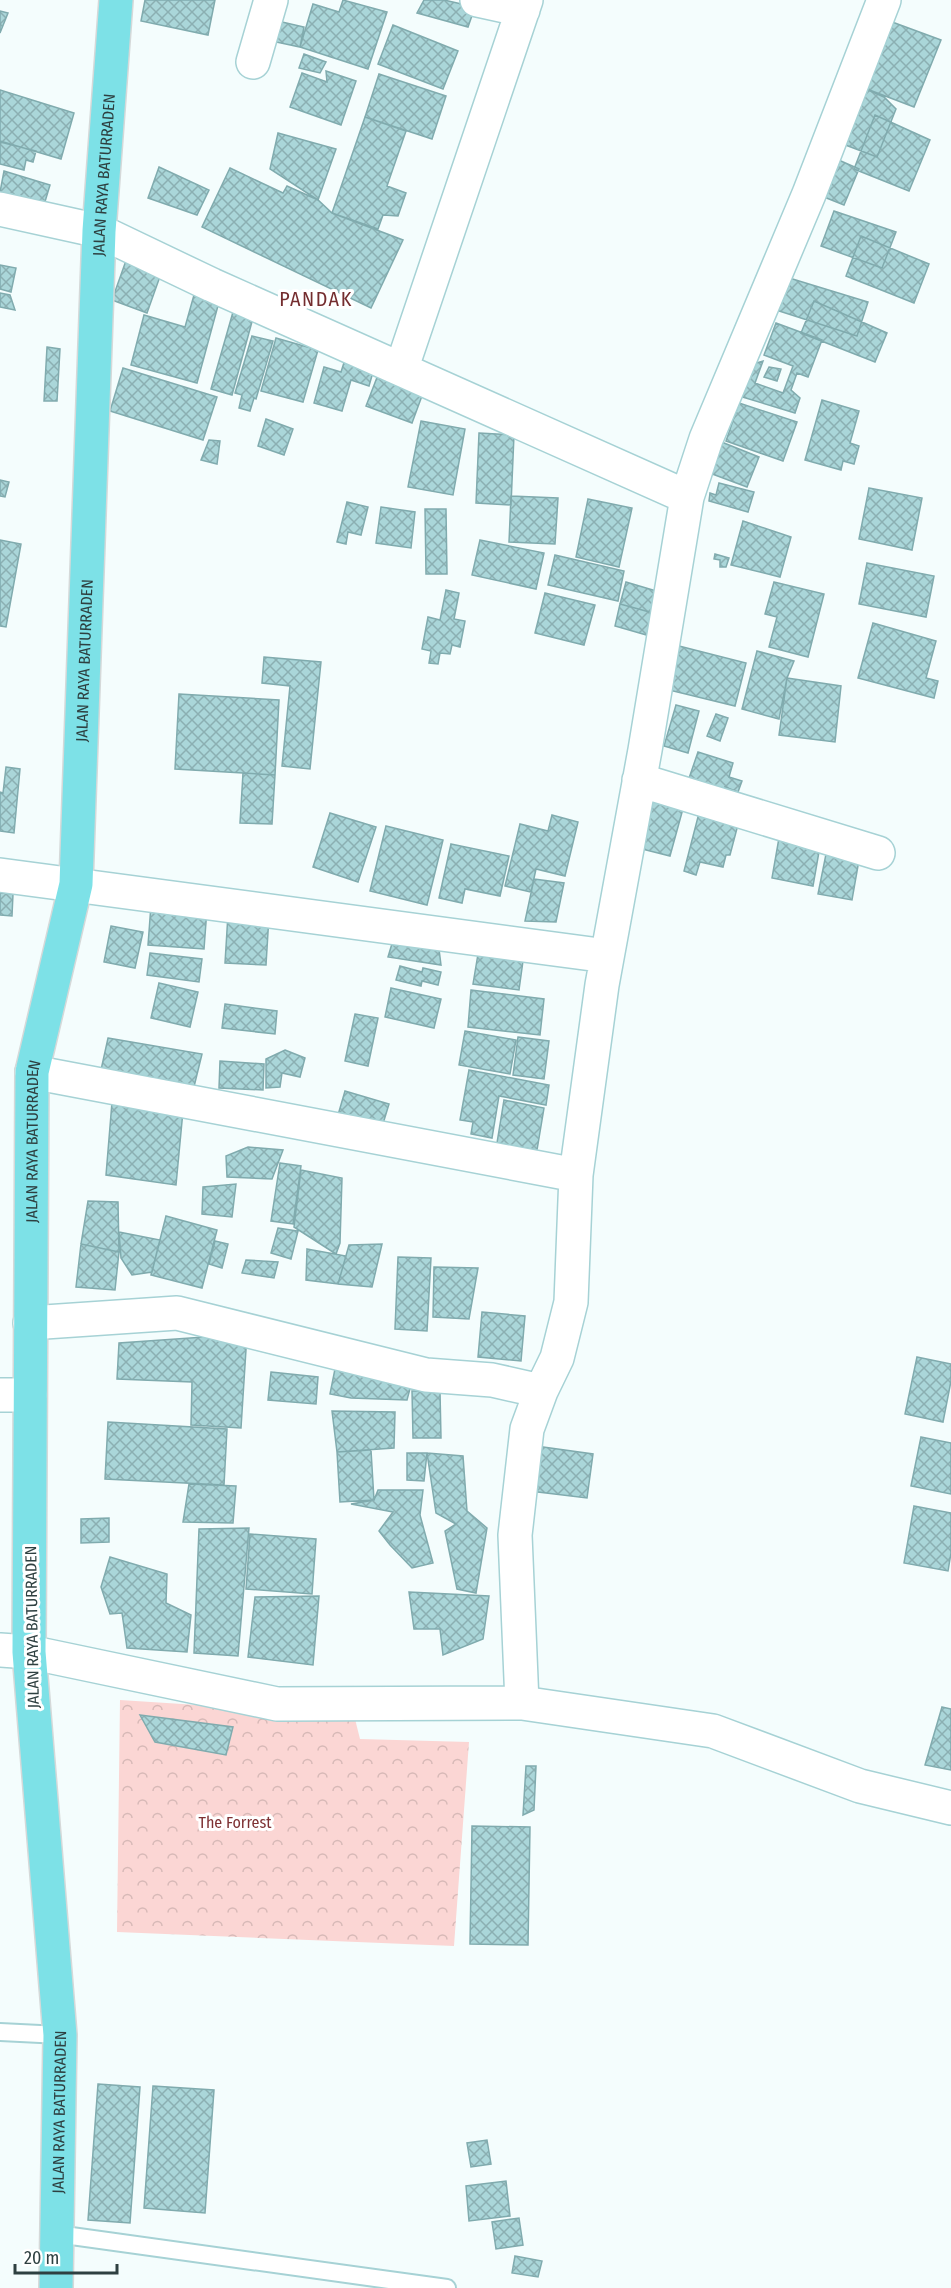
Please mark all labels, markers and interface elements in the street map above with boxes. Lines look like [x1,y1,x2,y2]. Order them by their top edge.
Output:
street label: JALAN RAYA BATURRADEN [89,93,119,257]
district label: PANDAK [279,287,353,311]
street label: JALAN RAYA BATURRADEN [72,579,96,742]
street label: JALAN RAYA BATURRADEN [22,1058,44,1223]
street label: JALAN RAYA BATURRADEN [21,1545,43,1709]
park label: The Forrest [198,1813,272,1832]
street label: JALAN RAYA BATURRADEN [48,2030,70,2194]
scale bar [15,2237,117,2275]
text: 20 m [24,2247,59,2269]

